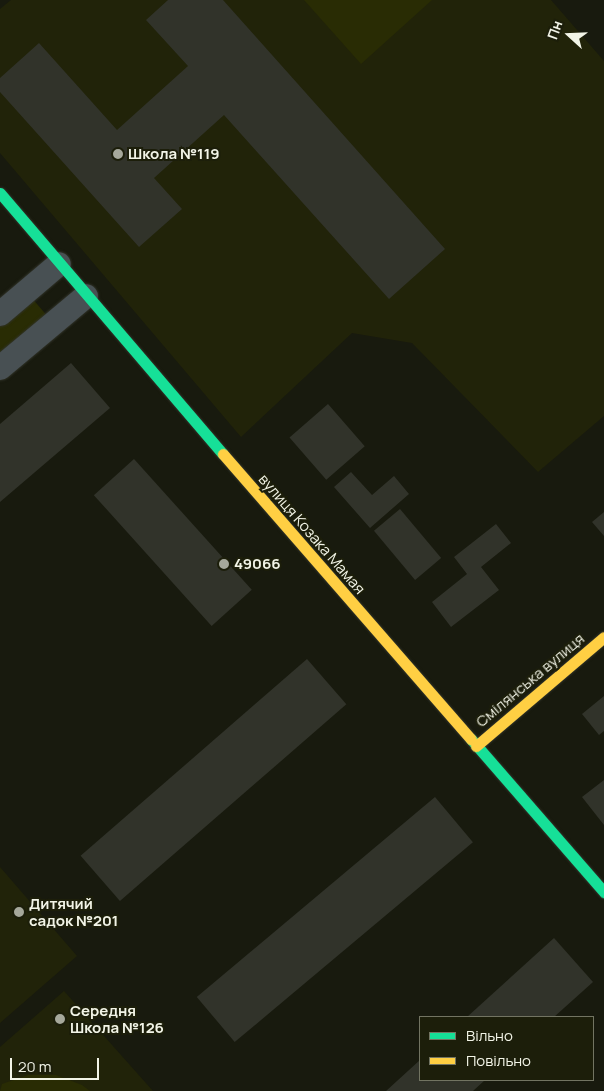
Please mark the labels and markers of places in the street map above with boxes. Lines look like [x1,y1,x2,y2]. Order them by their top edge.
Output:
place label: Школа №119 [128,145,220,163]
marker: Школа №119 [112,148,124,160]
place label: 49066 [234,555,281,573]
marker: 49066 [218,558,230,570]
place label: Дитячий садок №201 [29,894,118,929]
marker: Дитячий садок №201 [13,906,25,918]
place label: Середня Школа №126 [70,1001,164,1036]
marker: Середня Школа №126 [54,1013,66,1025]

